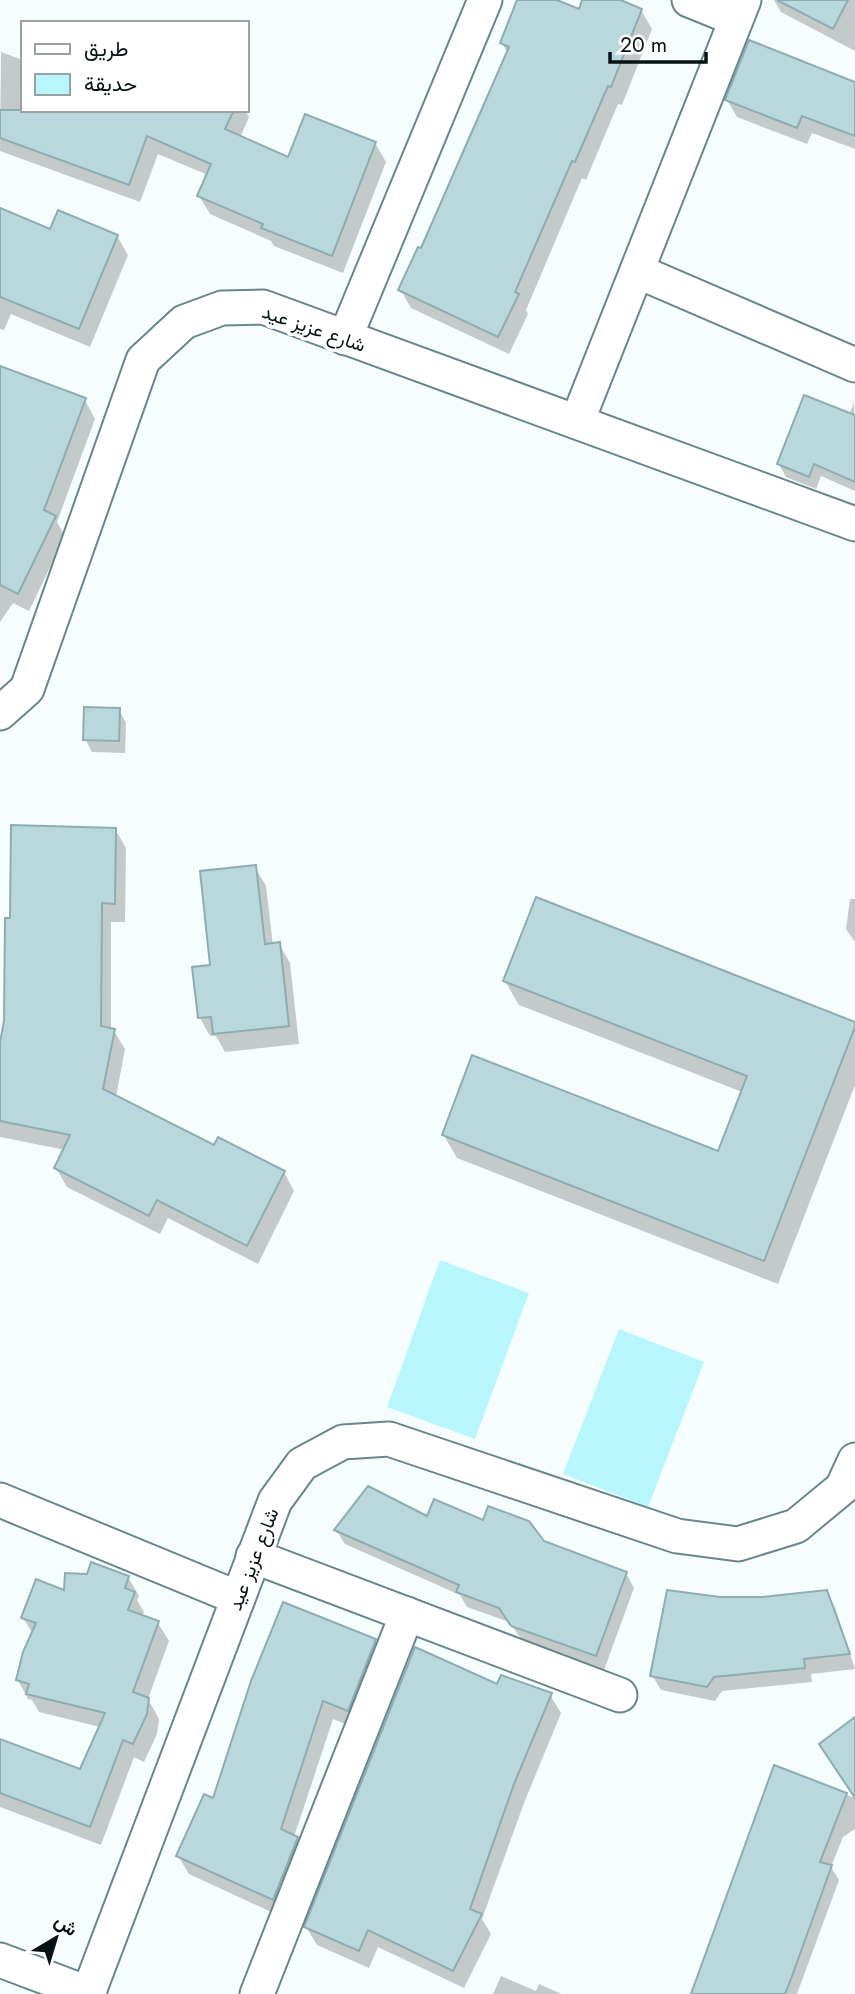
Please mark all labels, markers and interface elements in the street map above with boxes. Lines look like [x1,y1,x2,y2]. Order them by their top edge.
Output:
legend [21,21,248,112]
scale bar [610,21,706,65]
text: 20 m [620,30,667,60]
text: طريق [84,34,129,64]
text: حديقة [84,69,137,99]
street label: شارع عزيز عيد [259,298,369,359]
street label: شارع عزيز عيد [222,1504,285,1614]
north arrow [21,1903,91,1973]
text: ش [49,1907,84,1943]

